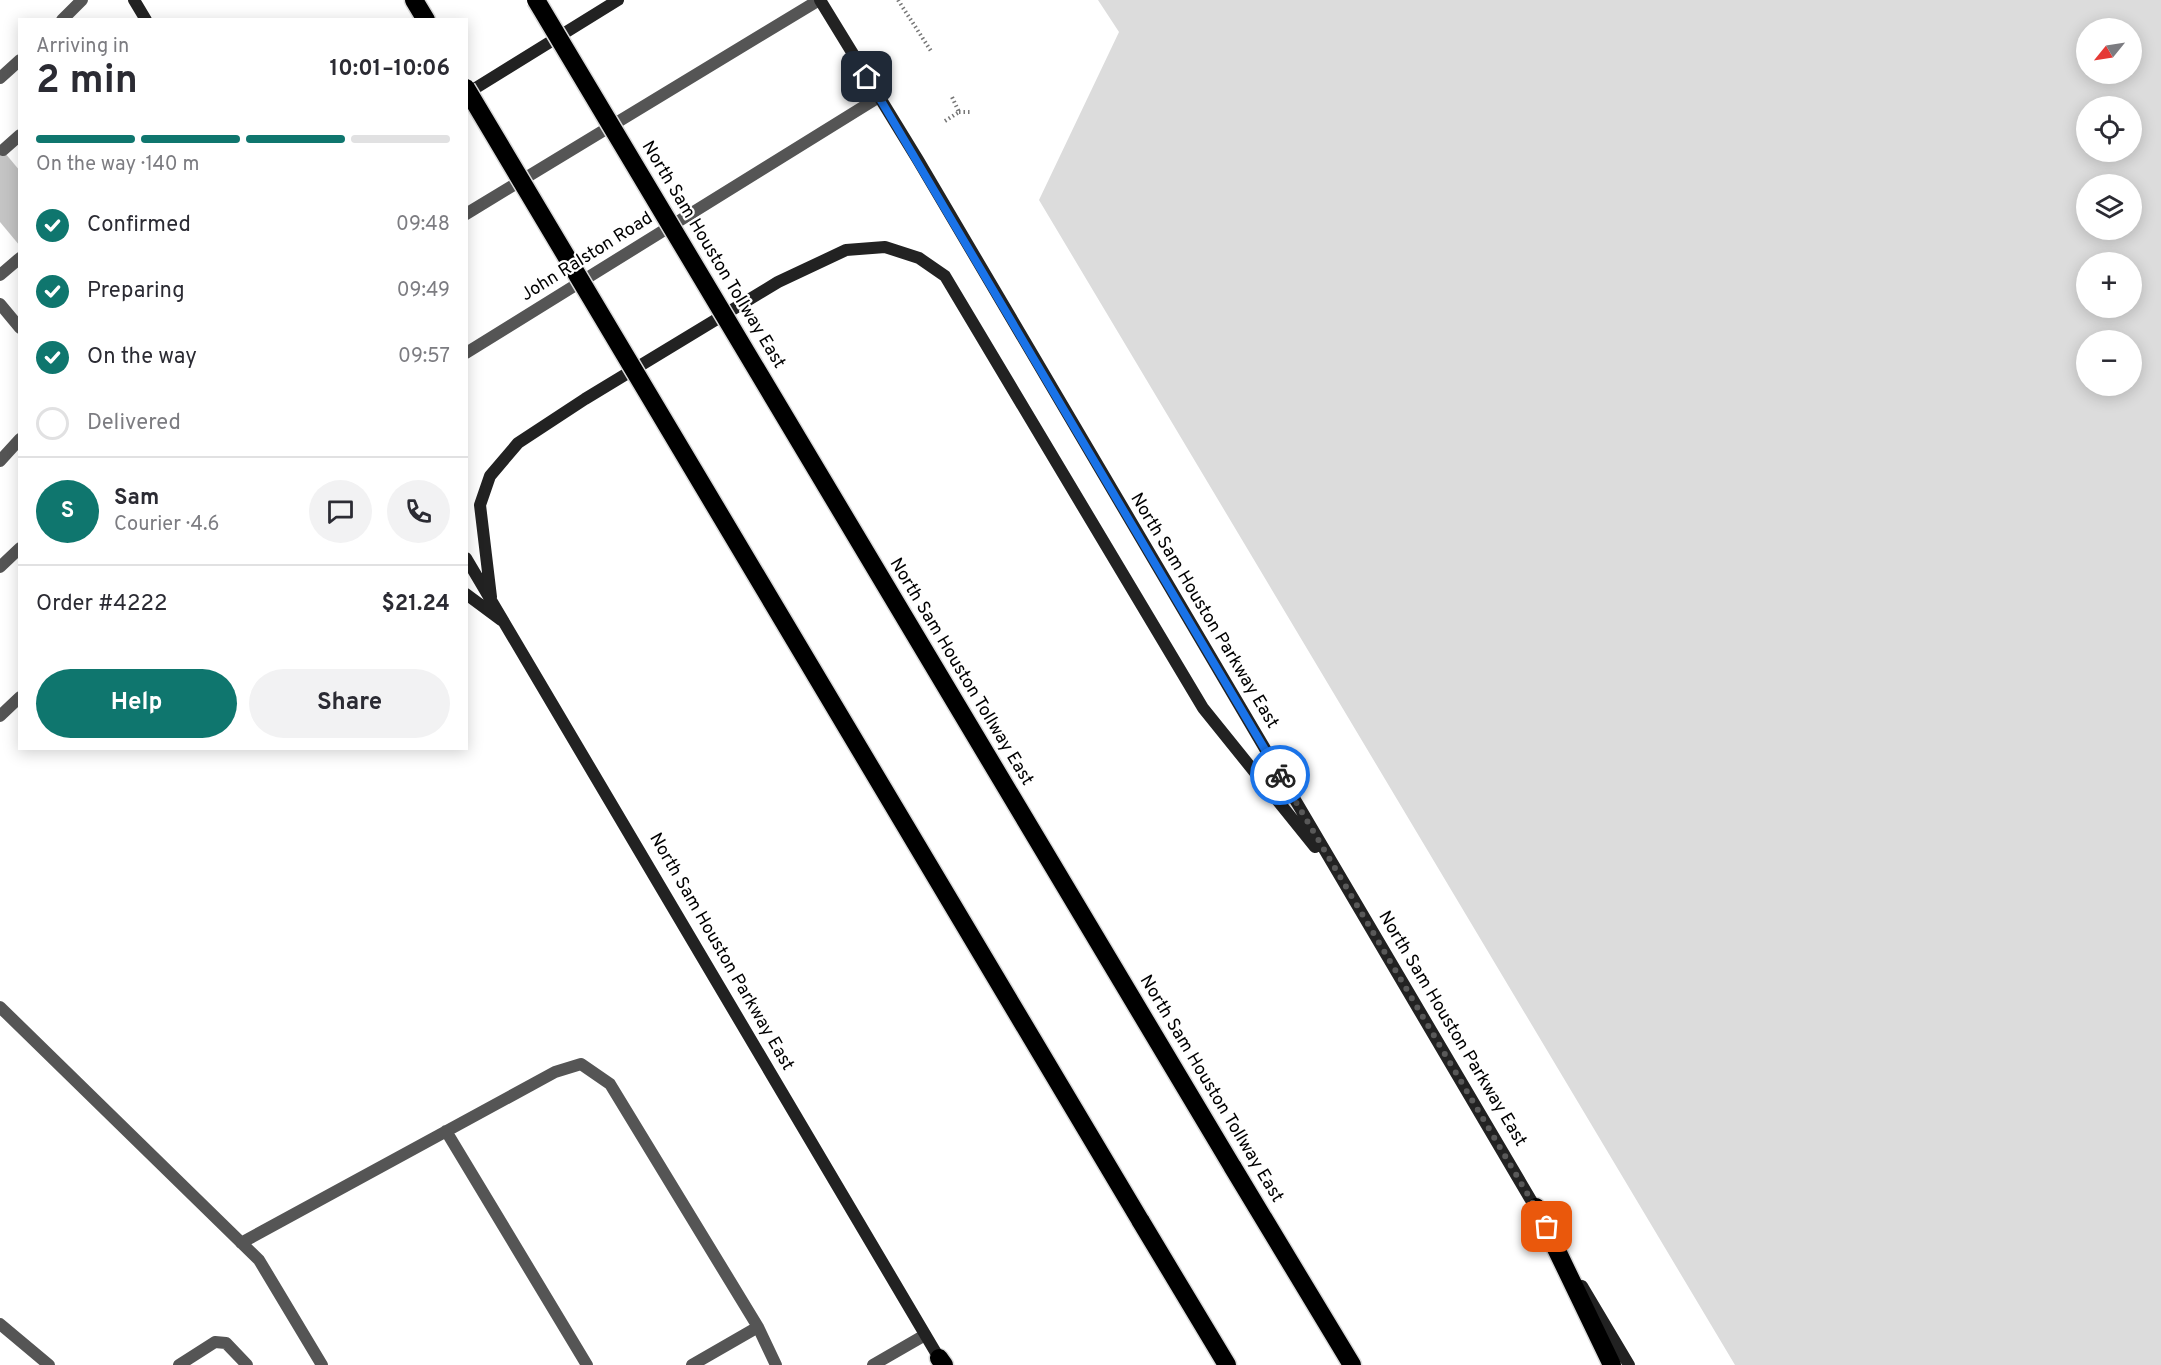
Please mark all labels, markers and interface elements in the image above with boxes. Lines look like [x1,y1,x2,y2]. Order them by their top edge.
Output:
north arrow [2076,18,2142,84]
map controls [2076,18,2142,396]
text: Arriving in [36,34,129,60]
pin [841,51,892,102]
text: 10:01–10:06 [330,56,450,83]
text: 2 min [36,58,138,107]
icon: home [850,60,883,93]
button: locate [2076,96,2142,162]
street label: North Sam Houston Tollway East [636,137,790,373]
text: On the way · 140 m [36,152,199,178]
button: layers [2076,174,2142,240]
street label: John Ralston Road [517,207,657,307]
icon: check [36,209,69,242]
text: Confirmed [87,212,191,239]
text: 09:48 [396,212,450,238]
button: + [2076,252,2142,318]
icon: check [36,275,69,308]
text: Preparing [87,278,185,305]
text: 09:49 [397,278,450,304]
button: − [2076,330,2142,396]
icon: check [36,341,69,374]
text: On the way [87,344,197,371]
text: 09:57 [398,344,450,370]
text: Delivered [87,410,181,437]
button: chat [309,480,372,543]
button: phone [387,480,450,543]
text: Sam [114,485,159,512]
street label: North Sam Houston Parkway East [1124,489,1284,733]
text: S [61,498,74,525]
text: Courier · 4.6 [114,512,219,538]
street label: North Sam Houston Tollway East [884,554,1038,790]
text: Order #4222 [36,591,167,618]
text: $21.24 [381,591,450,618]
button: Help [36,669,237,738]
button: Share [249,669,450,738]
courier [1250,745,1310,805]
icon: bike [1264,759,1297,792]
street label: North Sam Houston Parkway East [643,829,799,1075]
street label: North Sam Houston Parkway East [1372,907,1532,1151]
street label: North Sam Houston Tollway East [1134,971,1288,1207]
pin [1521,1201,1572,1252]
icon: bag [1530,1210,1563,1243]

